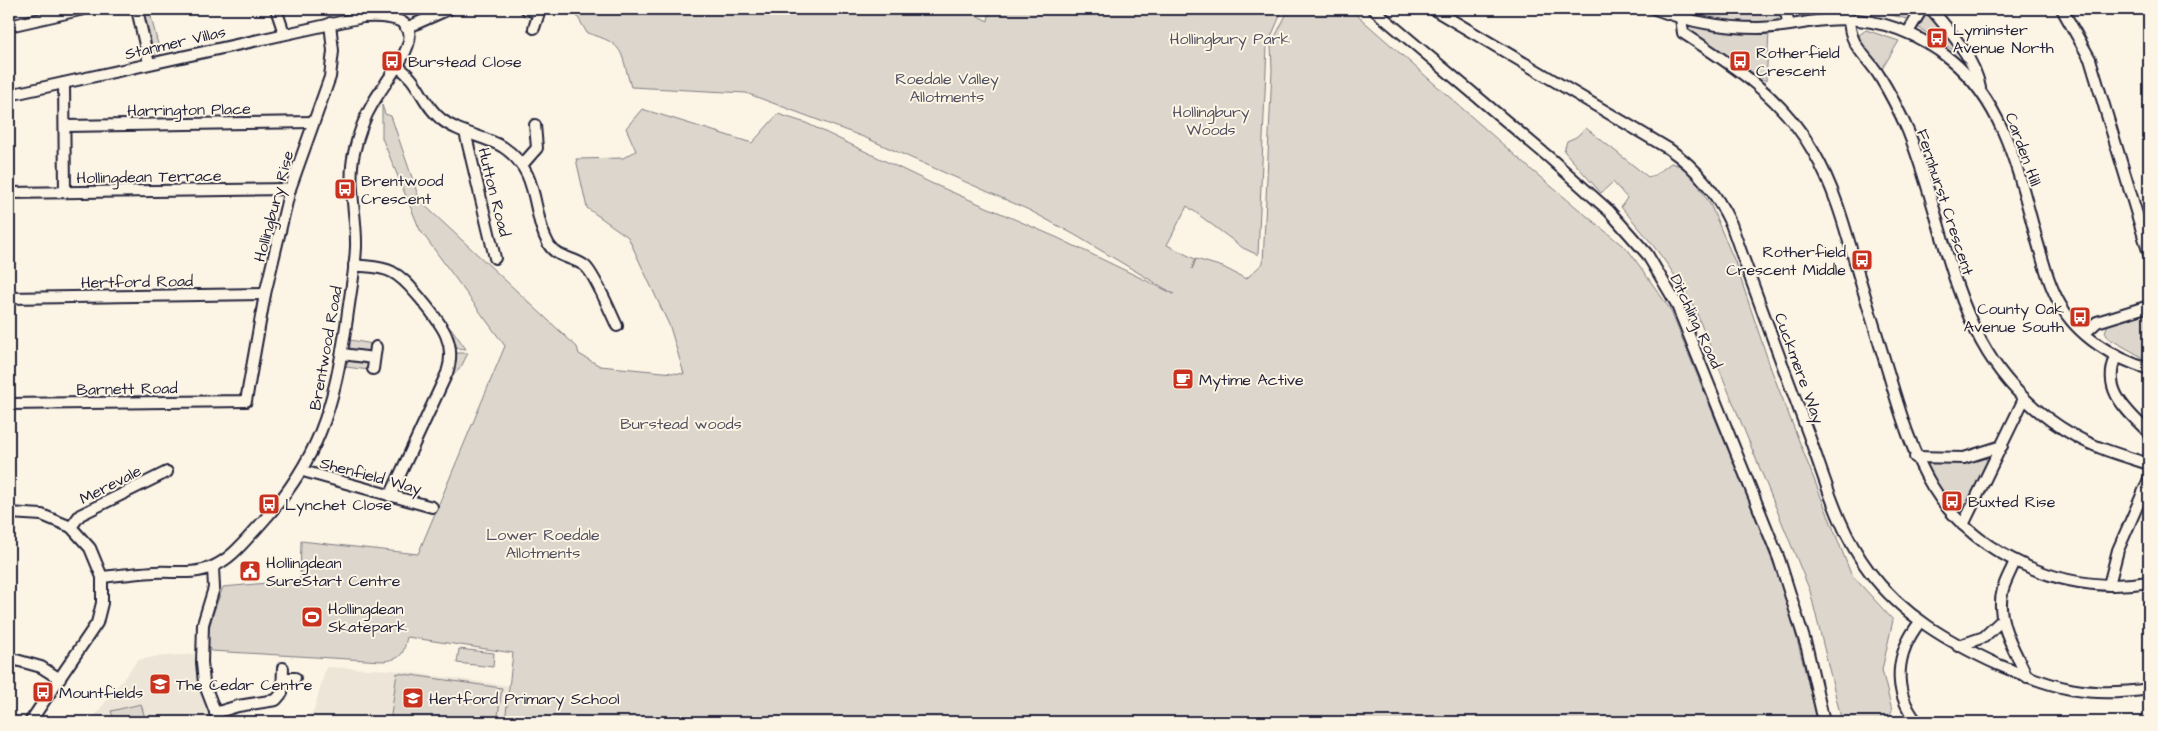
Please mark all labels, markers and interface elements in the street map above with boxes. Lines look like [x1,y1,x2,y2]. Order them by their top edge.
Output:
place label: Lyminster Avenue North [1953,19,2054,59]
street label: Stanmer Villas [123,21,228,65]
bus stop icon: Lyminster Avenue North [1925,26,1949,50]
park label: Hollingbury Park [1170,28,1290,51]
place label: Rotherfield Crescent [1756,42,1840,82]
bus stop icon: Burstead Close [380,49,404,73]
bus stop icon: Rotherfield Crescent [1728,49,1752,73]
place label: Burstead Close [408,51,522,73]
park label: Roedale Valley Allotments [895,68,999,108]
street label: Harrington Place [127,98,251,123]
park label: Hollingbury Woods [1172,101,1250,141]
street label: Carden Hill [2000,110,2047,189]
street label: Fernhurst Crescent [1911,126,1979,279]
street label: Hutton Road [472,145,516,239]
street label: Hollingbury Rise [249,148,300,264]
street label: Hollingdean Terrace [76,165,222,190]
place label: Brentwood Crescent [361,170,443,210]
bus stop icon: Brentwood Crescent [333,177,357,201]
place label: Rotherfield Crescent Middle [1726,241,1846,281]
bus stop icon: Rotherfield Crescent Middle [1850,248,1874,272]
street label: Hertford Road [81,270,193,294]
street label: Ditchling Road [1664,271,1728,373]
street label: Brentwood Road [304,284,348,412]
place label: County Oak Avenue South [1964,298,2064,338]
bus stop icon: County Oak Avenue South [2068,305,2092,329]
street label: Cuckmere Way [1768,310,1829,427]
cafe icon: Mytime Active [1171,367,1195,391]
place label: Mytime Active [1199,369,1304,392]
street label: Barnett Road [76,377,178,401]
park label: Burstead woods [620,413,742,435]
street label: Shenfield Way [317,452,424,501]
street label: Merevale [76,460,146,510]
bus stop icon: Buxted Rise [1940,489,1964,513]
place label: Buxted Rise [1968,491,2056,513]
bus stop icon: Lynchet Close [257,492,281,516]
place label: Lynchet Close [285,494,392,517]
park label: Lower Roedale Allotments [486,524,600,564]
place label: Hollingdean SureStart Centre [266,552,401,592]
public building icon: Hollingdean SureStart Centre [238,559,262,583]
place label: Hollingdean Skatepark [328,598,407,638]
sports icon: Hollingdean Skatepark [300,605,324,629]
school or university icon: The Cedar Centre [148,672,172,696]
place label: The Cedar Centre [176,674,313,696]
bus stop icon: Mountfields [31,680,55,704]
place label: Mountfields [59,682,143,704]
school or university icon: Hertford Primary School [401,686,425,710]
place label: Hertford Primary School [429,688,619,711]

